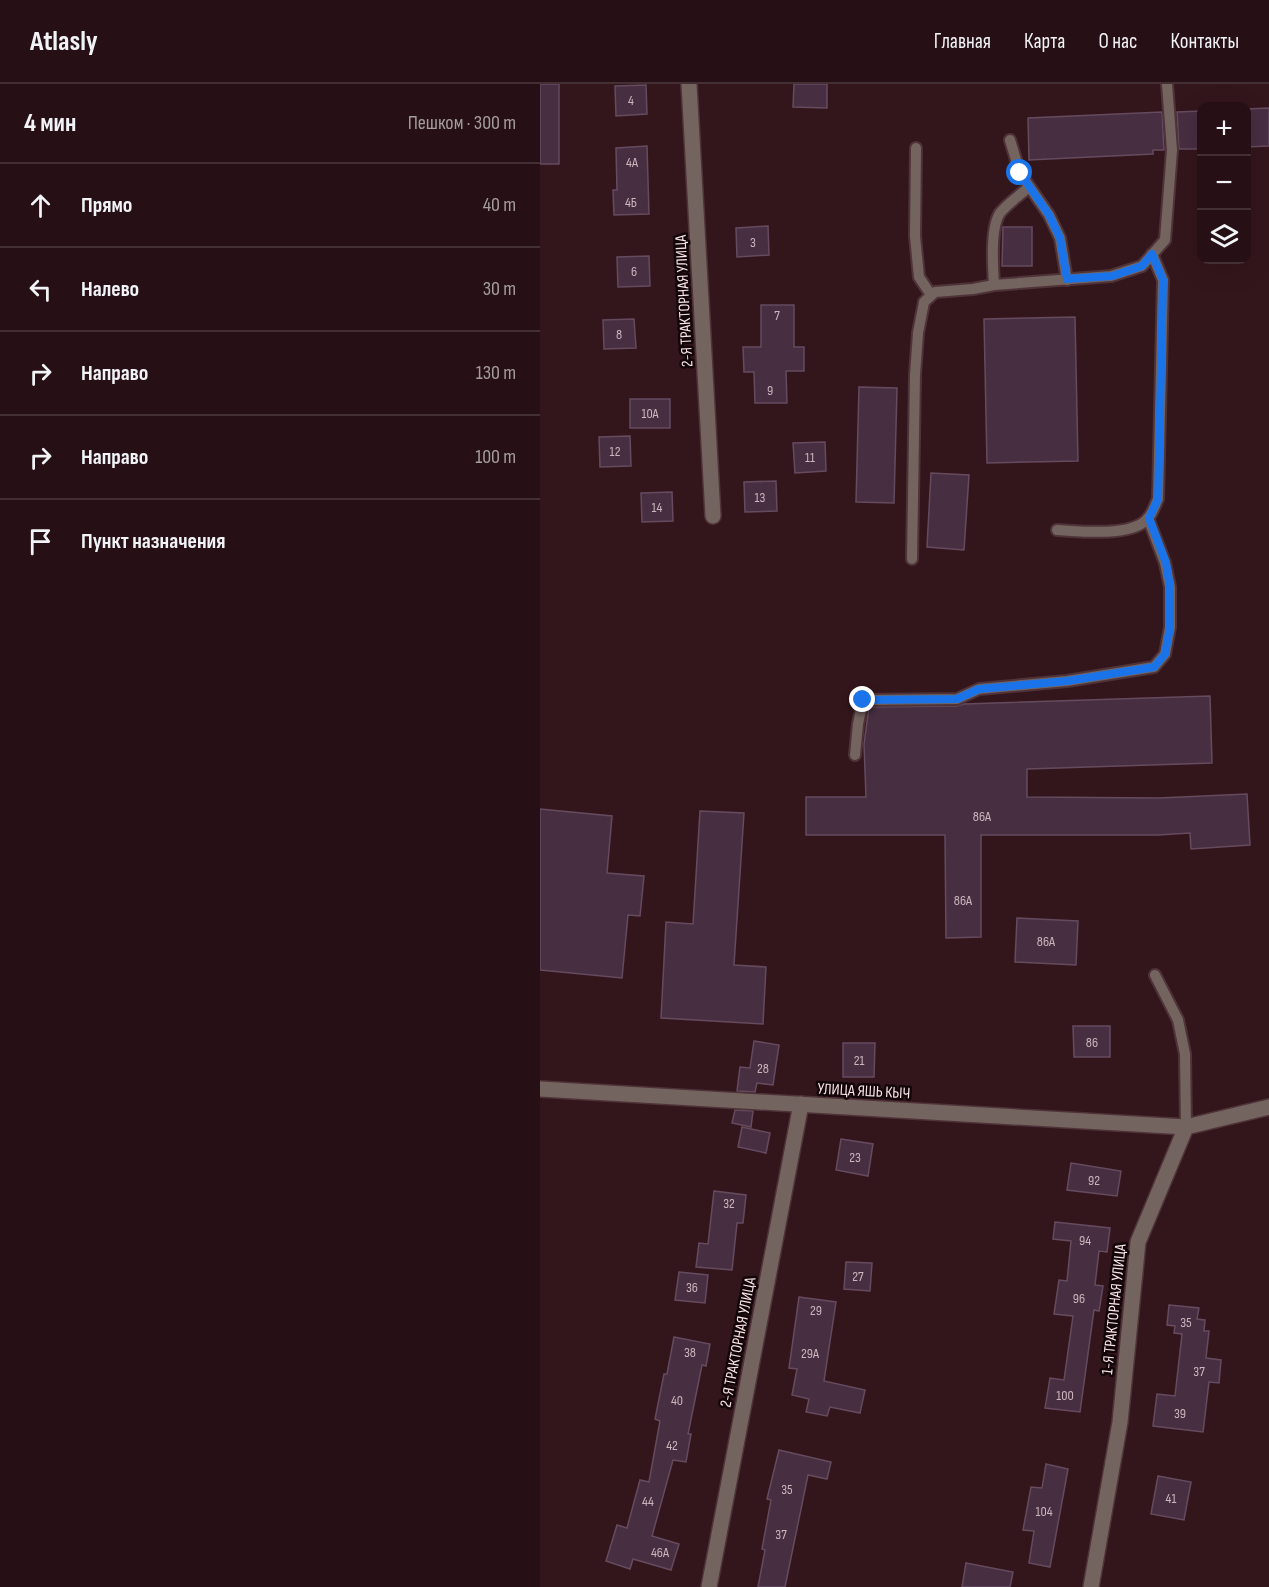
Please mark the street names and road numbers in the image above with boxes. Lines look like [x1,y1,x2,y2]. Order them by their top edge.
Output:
street label: 2-Я ТРАКТОРНАЯ УЛИЦА [672,234,697,367]
street label: УЛИЦА ЯШЬ КЫЧ [817,1080,911,1103]
street label: 1-Я ТРАКТОРНАЯ УЛИЦА [1098,1243,1131,1375]
street label: 2-Я ТРАКТОРНАЯ УЛИЦА [717,1275,760,1409]

